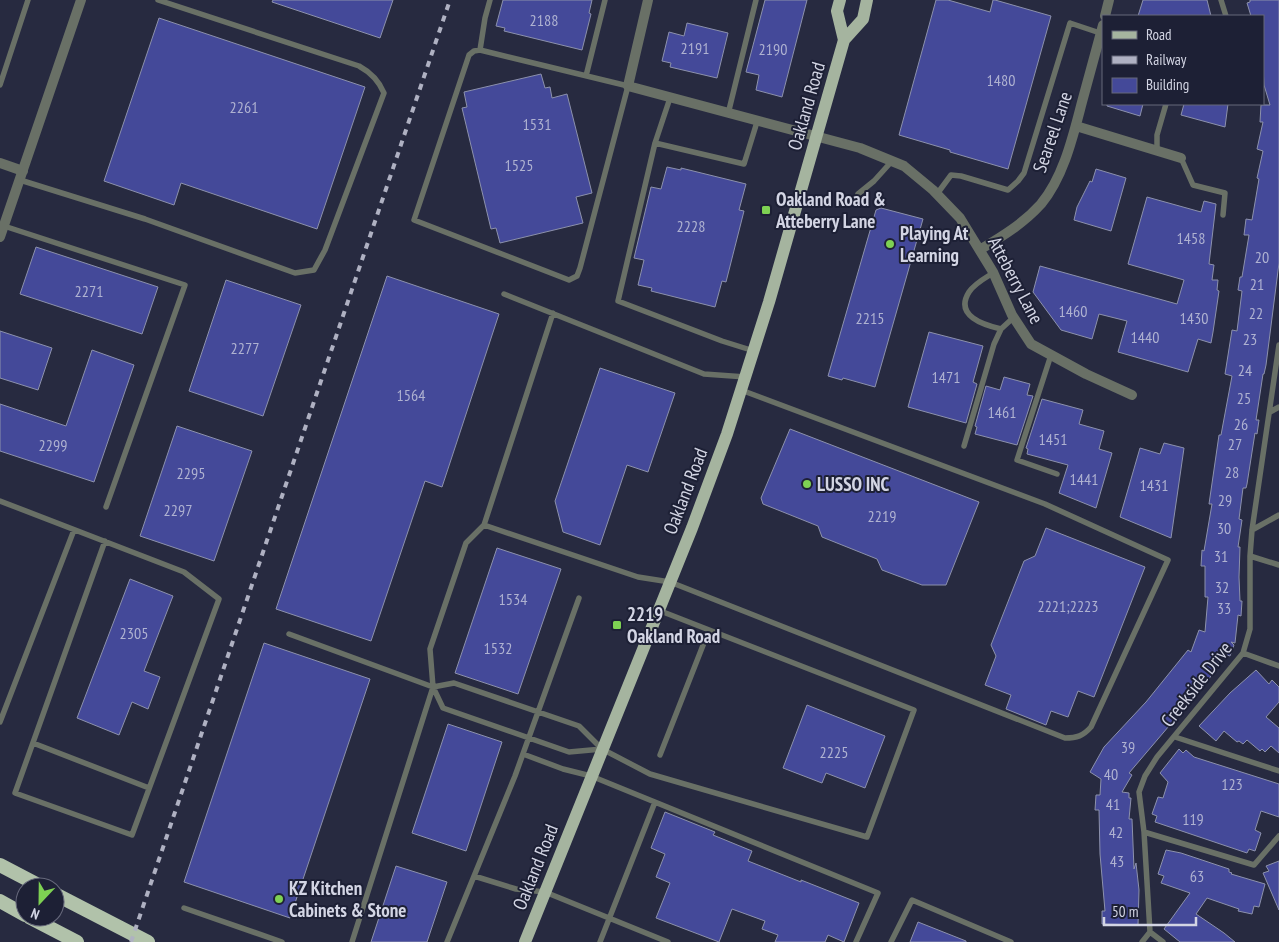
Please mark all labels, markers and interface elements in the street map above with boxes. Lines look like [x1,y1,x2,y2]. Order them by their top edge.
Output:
house number: 2188 [530,10,558,30]
legend [1102,15,1264,105]
text: Road [1146,25,1172,44]
house number: 2191 [681,38,709,58]
house number: 2190 [759,39,787,59]
text: Railway [1146,50,1187,69]
street label: Oakland Road [782,59,830,153]
house number: 1480 [987,70,1015,90]
text: Building [1146,75,1189,94]
street label: Seareel Lane [1027,88,1077,176]
house number: 2261 [230,97,258,117]
house number: 1531 [523,114,551,134]
house number: 1525 [505,155,533,175]
place label: Oakland Road & Atteberry Lane [775,187,886,233]
marker: Oakland Road & Atteberry Lane [760,204,772,216]
house number: 2228 [677,216,705,236]
place label: Playing At Learning [900,221,969,267]
house number: 1458 [1177,228,1205,248]
street label: Atteberry Lane [983,232,1049,328]
marker: Playing At Learning [884,238,896,250]
house number: 20 [1255,247,1269,267]
house number: 21 [1250,274,1264,294]
house number: 2271 [75,281,103,301]
house number: 1460 [1059,301,1087,321]
house number: 22 [1249,303,1263,323]
house number: 2215 [856,308,884,328]
house number: 1430 [1180,308,1208,328]
house number: 1440 [1131,327,1159,347]
house number: 23 [1243,329,1257,349]
house number: 2277 [231,338,259,358]
house number: 24 [1238,360,1252,380]
house number: 1471 [932,367,960,387]
house number: 1564 [397,385,425,405]
house number: 25 [1237,388,1251,408]
house number: 1461 [988,402,1016,422]
house number: 26 [1234,414,1248,434]
house number: 1451 [1039,429,1067,449]
house number: 27 [1228,434,1242,454]
house number: 2299 [39,435,67,455]
street label: Oakland Road [658,444,712,538]
house number: 28 [1225,462,1239,482]
house number: 2295 [177,463,205,483]
house number: 1441 [1070,469,1098,489]
place label: LUSSO INC [817,472,889,496]
house number: 1431 [1140,475,1168,495]
marker: LUSSO INC [801,478,813,490]
house number: 29 [1218,490,1232,510]
house number: 2297 [164,500,192,520]
house number: 2219 [868,506,896,526]
house number: 30 [1217,518,1231,538]
house number: 31 [1214,546,1228,566]
house number: 32 [1215,577,1229,597]
house number: 1534 [499,589,527,609]
house number: 2221;2223 [1037,596,1099,616]
house number: 33 [1217,598,1231,618]
place label: 2219 Oakland Road [627,602,720,648]
marker: 2219 Oakland Road [611,619,623,631]
house number: 2305 [120,623,148,643]
street label: Creekside Drive [1155,636,1237,731]
house number: 1532 [484,638,512,658]
house number: 39 [1121,737,1135,757]
house number: 2225 [820,742,848,762]
house number: 40 [1104,764,1118,784]
house number: 123 [1221,774,1243,794]
house number: 41 [1106,794,1120,814]
house number: 119 [1182,809,1204,829]
street label: Oakland Road [507,821,563,913]
house number: 42 [1109,822,1123,842]
house number: 43 [1110,851,1124,871]
house number: 63 [1190,866,1204,886]
place label: KZ Kitchen Cabinets & Stone [289,876,406,922]
north arrow [15,877,65,927]
marker: KZ Kitchen Cabinets & Stone [273,893,285,905]
scale bar [1104,894,1196,926]
text: 50 m [1112,902,1138,921]
text: N [28,904,42,924]

